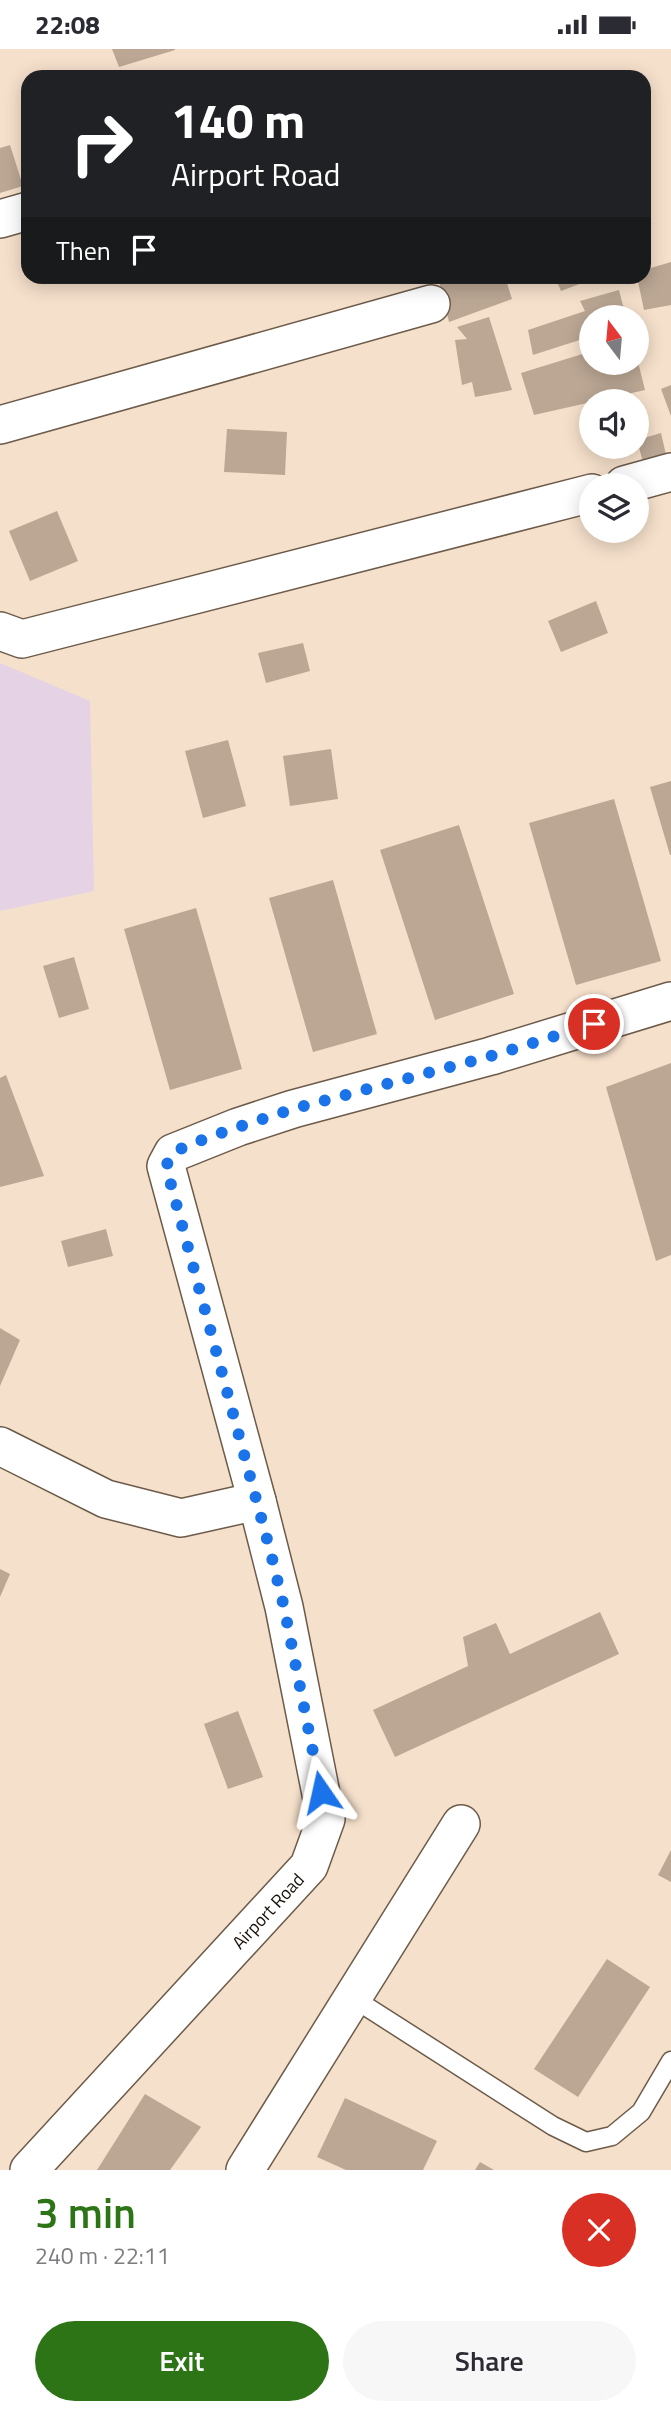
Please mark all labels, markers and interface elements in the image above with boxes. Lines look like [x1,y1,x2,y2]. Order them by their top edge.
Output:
text: 22:08 [35,5,100,44]
text: 140 m [171,82,305,157]
icon: right [56,98,147,189]
text: Airport Road [171,150,341,198]
text: Then [56,231,111,270]
icon: arrive [125,231,163,269]
north arrow [579,305,649,375]
map controls [579,305,649,543]
button: sound [579,389,649,459]
button: layers [579,473,649,543]
pin [564,994,624,1054]
icon: arrive [575,1005,613,1043]
position arrow [284,1755,358,1829]
street label: Airport Road [226,1867,310,1955]
text: 3 min [35,2180,136,2244]
button: close [562,2193,636,2267]
text: 240 m · 22:11 [35,2238,170,2273]
button: Exit [35,2321,329,2401]
button: Share [343,2321,636,2401]

